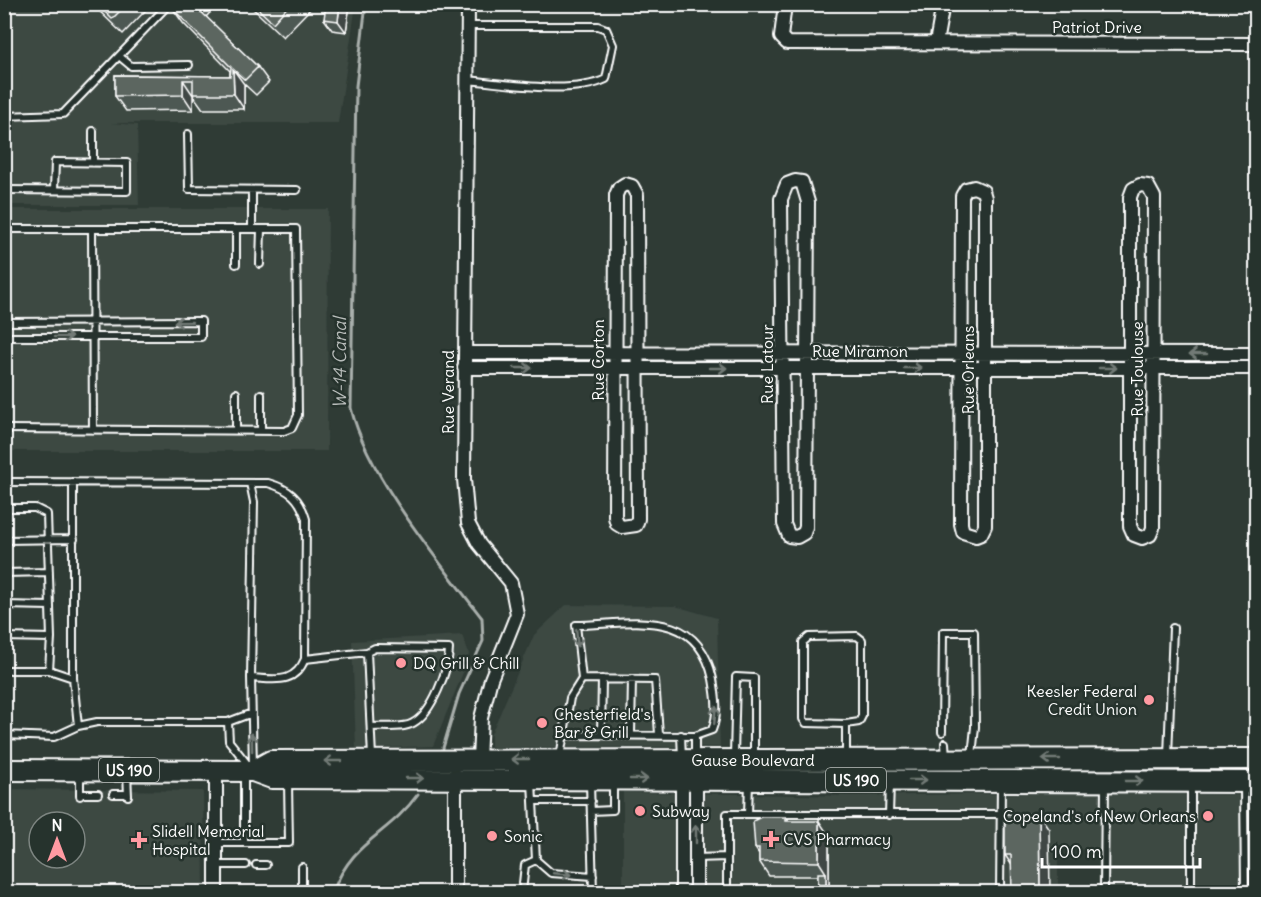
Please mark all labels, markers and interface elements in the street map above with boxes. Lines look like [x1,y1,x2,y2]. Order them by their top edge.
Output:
street label: Patriot Drive [1052,17,1142,37]
water label: W-14 Canal [328,314,351,409]
one-way arrow [173,316,193,327]
street label: Rue Corton [588,319,608,401]
street label: Rue Toulouse [1127,321,1147,417]
street label: Rue Latour [757,324,777,404]
street label: Rue Orleans [958,326,978,414]
one-way arrow [52,331,72,343]
street label: Rue Miramon [812,341,908,361]
one-way arrow [1189,348,1209,360]
street label: Rue Verand [438,350,458,434]
one-way arrow [512,362,532,374]
one-way arrow [707,362,727,374]
one-way arrow [902,362,922,374]
one-way arrow [1097,362,1117,374]
one-way arrow [572,628,583,647]
place label: DQ Grill & Chill [413,653,519,673]
marker: DQ Grill & Chill [394,656,408,670]
place label: Keesler Federal Credit Union [1027,681,1137,719]
marker: Keesler Federal Credit Union [1142,693,1156,707]
place label: Chesterfield's Bar & Grill [554,704,651,742]
one-way arrow [710,705,721,725]
marker: Chesterfield's Bar & Grill [535,716,549,730]
one-way arrow [246,732,258,752]
street label: Gause Boulevard [691,750,815,770]
one-way arrow [511,753,531,765]
one-way arrow [1042,753,1062,765]
one-way arrow [324,755,344,767]
road number: US 190 [99,758,159,782]
road number: US 190 [826,768,886,792]
one-way arrow [404,772,424,784]
one-way arrow [629,773,649,785]
one-way arrow [908,774,928,786]
one-way arrow [1124,775,1144,787]
place label: Subway [652,801,710,821]
marker: Subway [633,804,647,818]
place label: Copeland's of New Orleans [1003,806,1196,826]
marker: Copeland's of New Orleans [1201,809,1215,823]
north arrow [27,810,87,870]
text: N [51,815,63,835]
place label: Slidell Memorial Hospital [152,821,264,859]
one-way arrow [690,825,702,845]
place label: Sonic [504,826,543,846]
marker: Sonic [485,829,499,843]
place label: CVS Pharmacy [783,829,891,849]
marker: Slidell Memorial Hospital [130,831,148,849]
scale bar [1042,831,1200,869]
marker: CVS Pharmacy [764,832,778,846]
text: 100 m [1051,840,1102,863]
one-way arrow [552,869,571,880]

